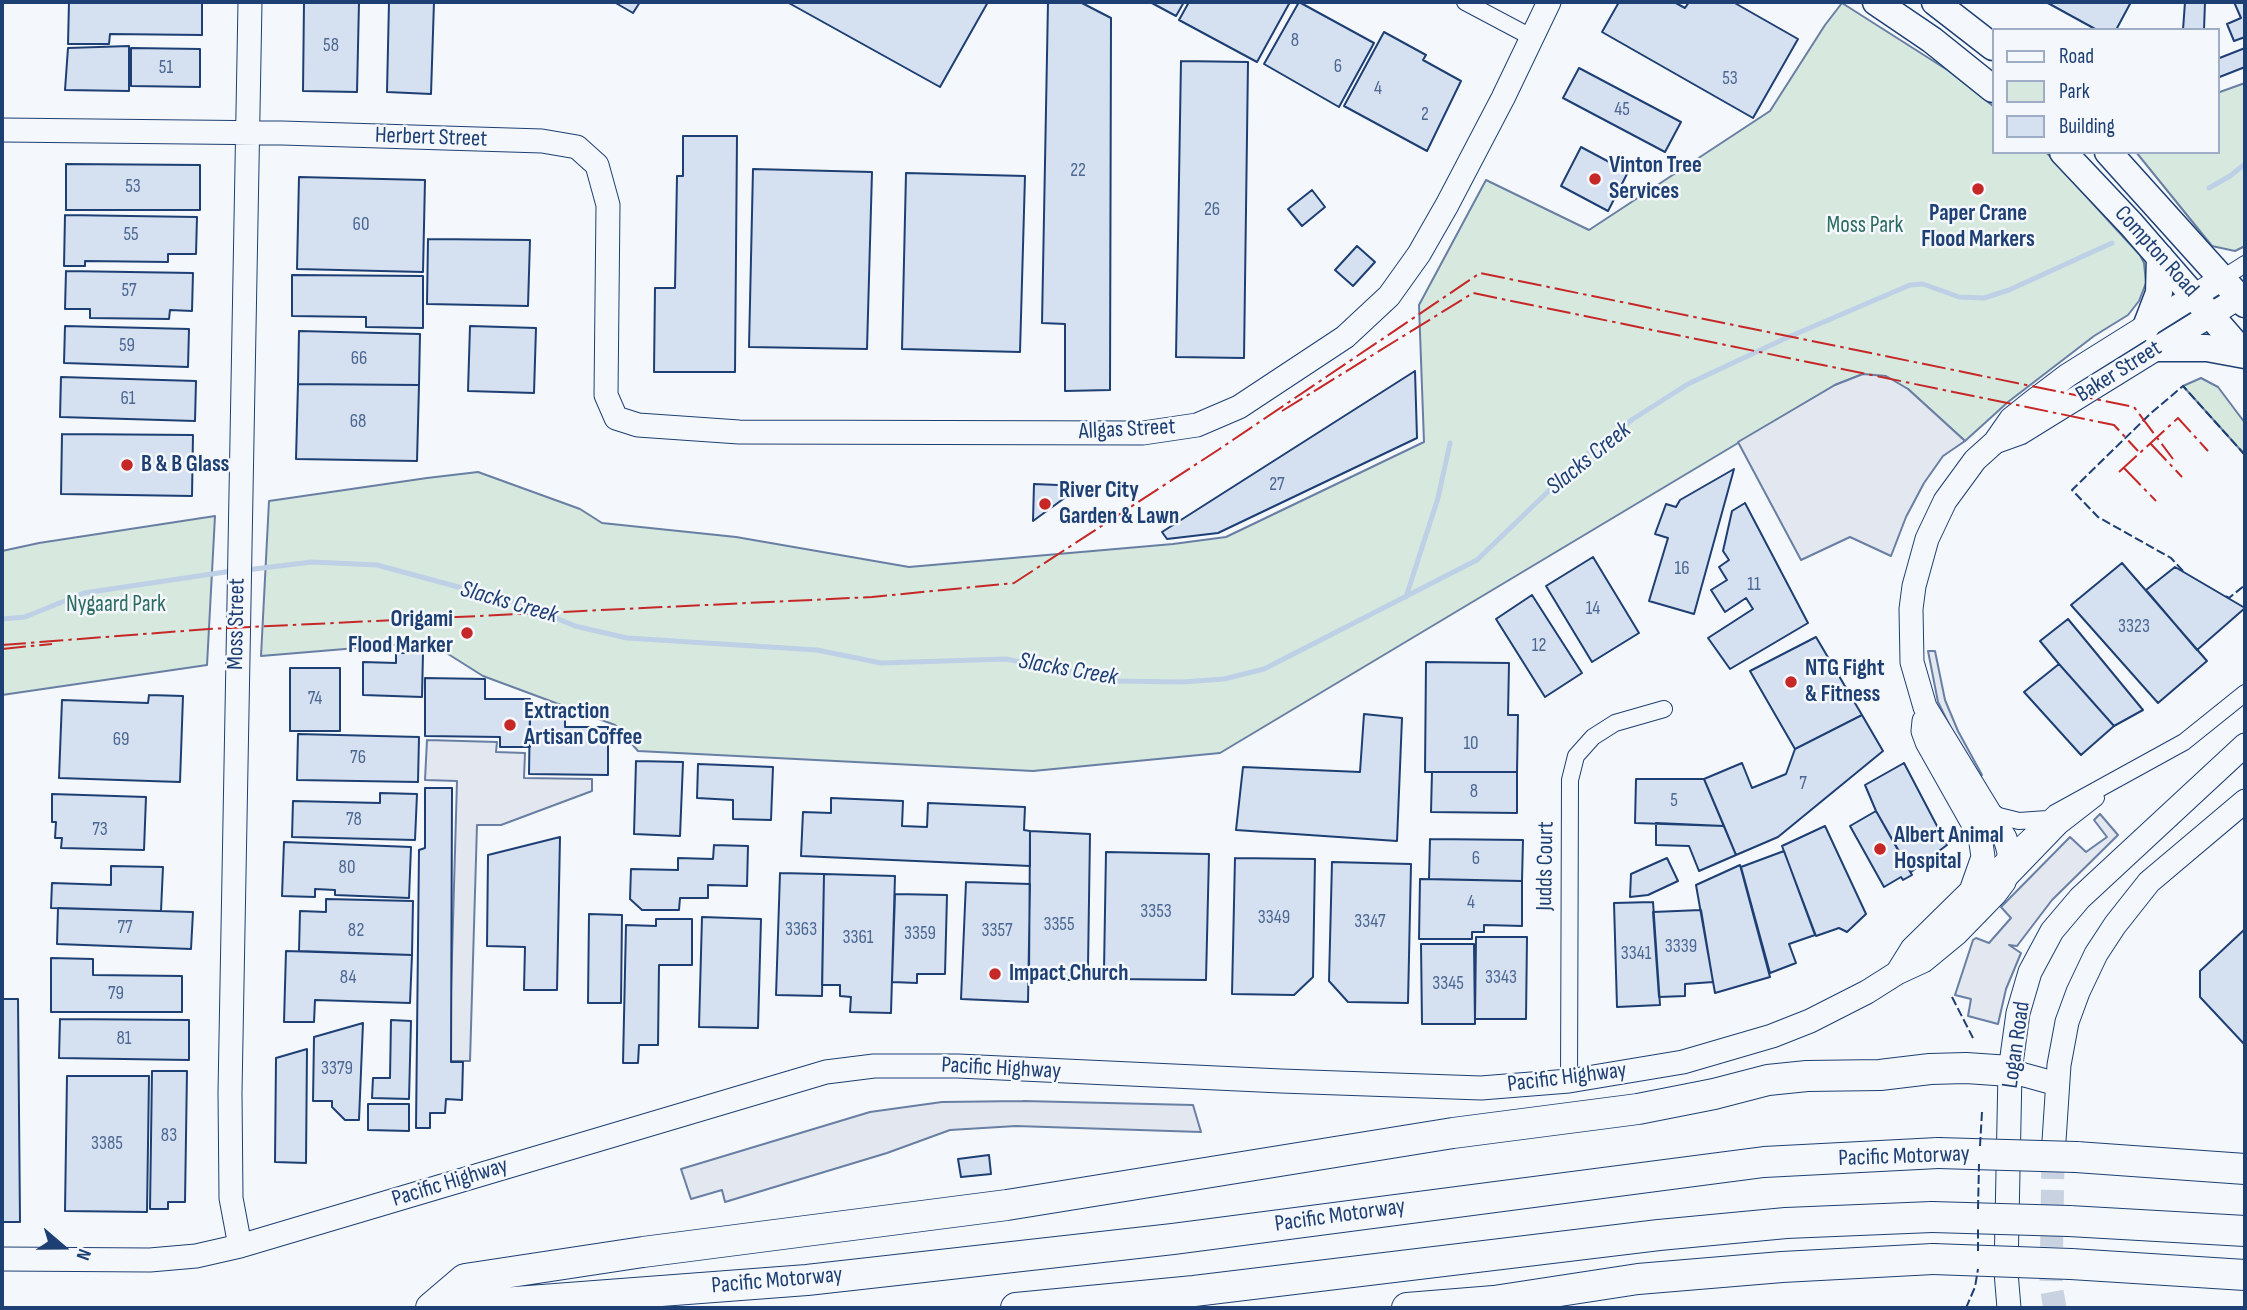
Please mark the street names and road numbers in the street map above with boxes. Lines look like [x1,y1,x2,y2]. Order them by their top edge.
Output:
street label: Herbert Street [374,122,488,154]
street label: Compton Road [2108,201,2204,303]
street label: Baker Street [2071,335,2167,409]
street label: Allgas Street [1078,414,1176,446]
street label: Moss Street [222,578,252,670]
street label: Judds Court [1531,821,1561,911]
street label: Logan Road [1997,1000,2037,1090]
street label: Pacific Highway [940,1052,1062,1086]
street label: Pacific Highway [1506,1057,1628,1099]
street label: Pacific Motorway [1838,1141,1970,1173]
street label: Pacific Highway [389,1152,511,1214]
street label: Pacific Motorway [1273,1193,1407,1239]
street label: Pacific Motorway [710,1262,844,1300]

